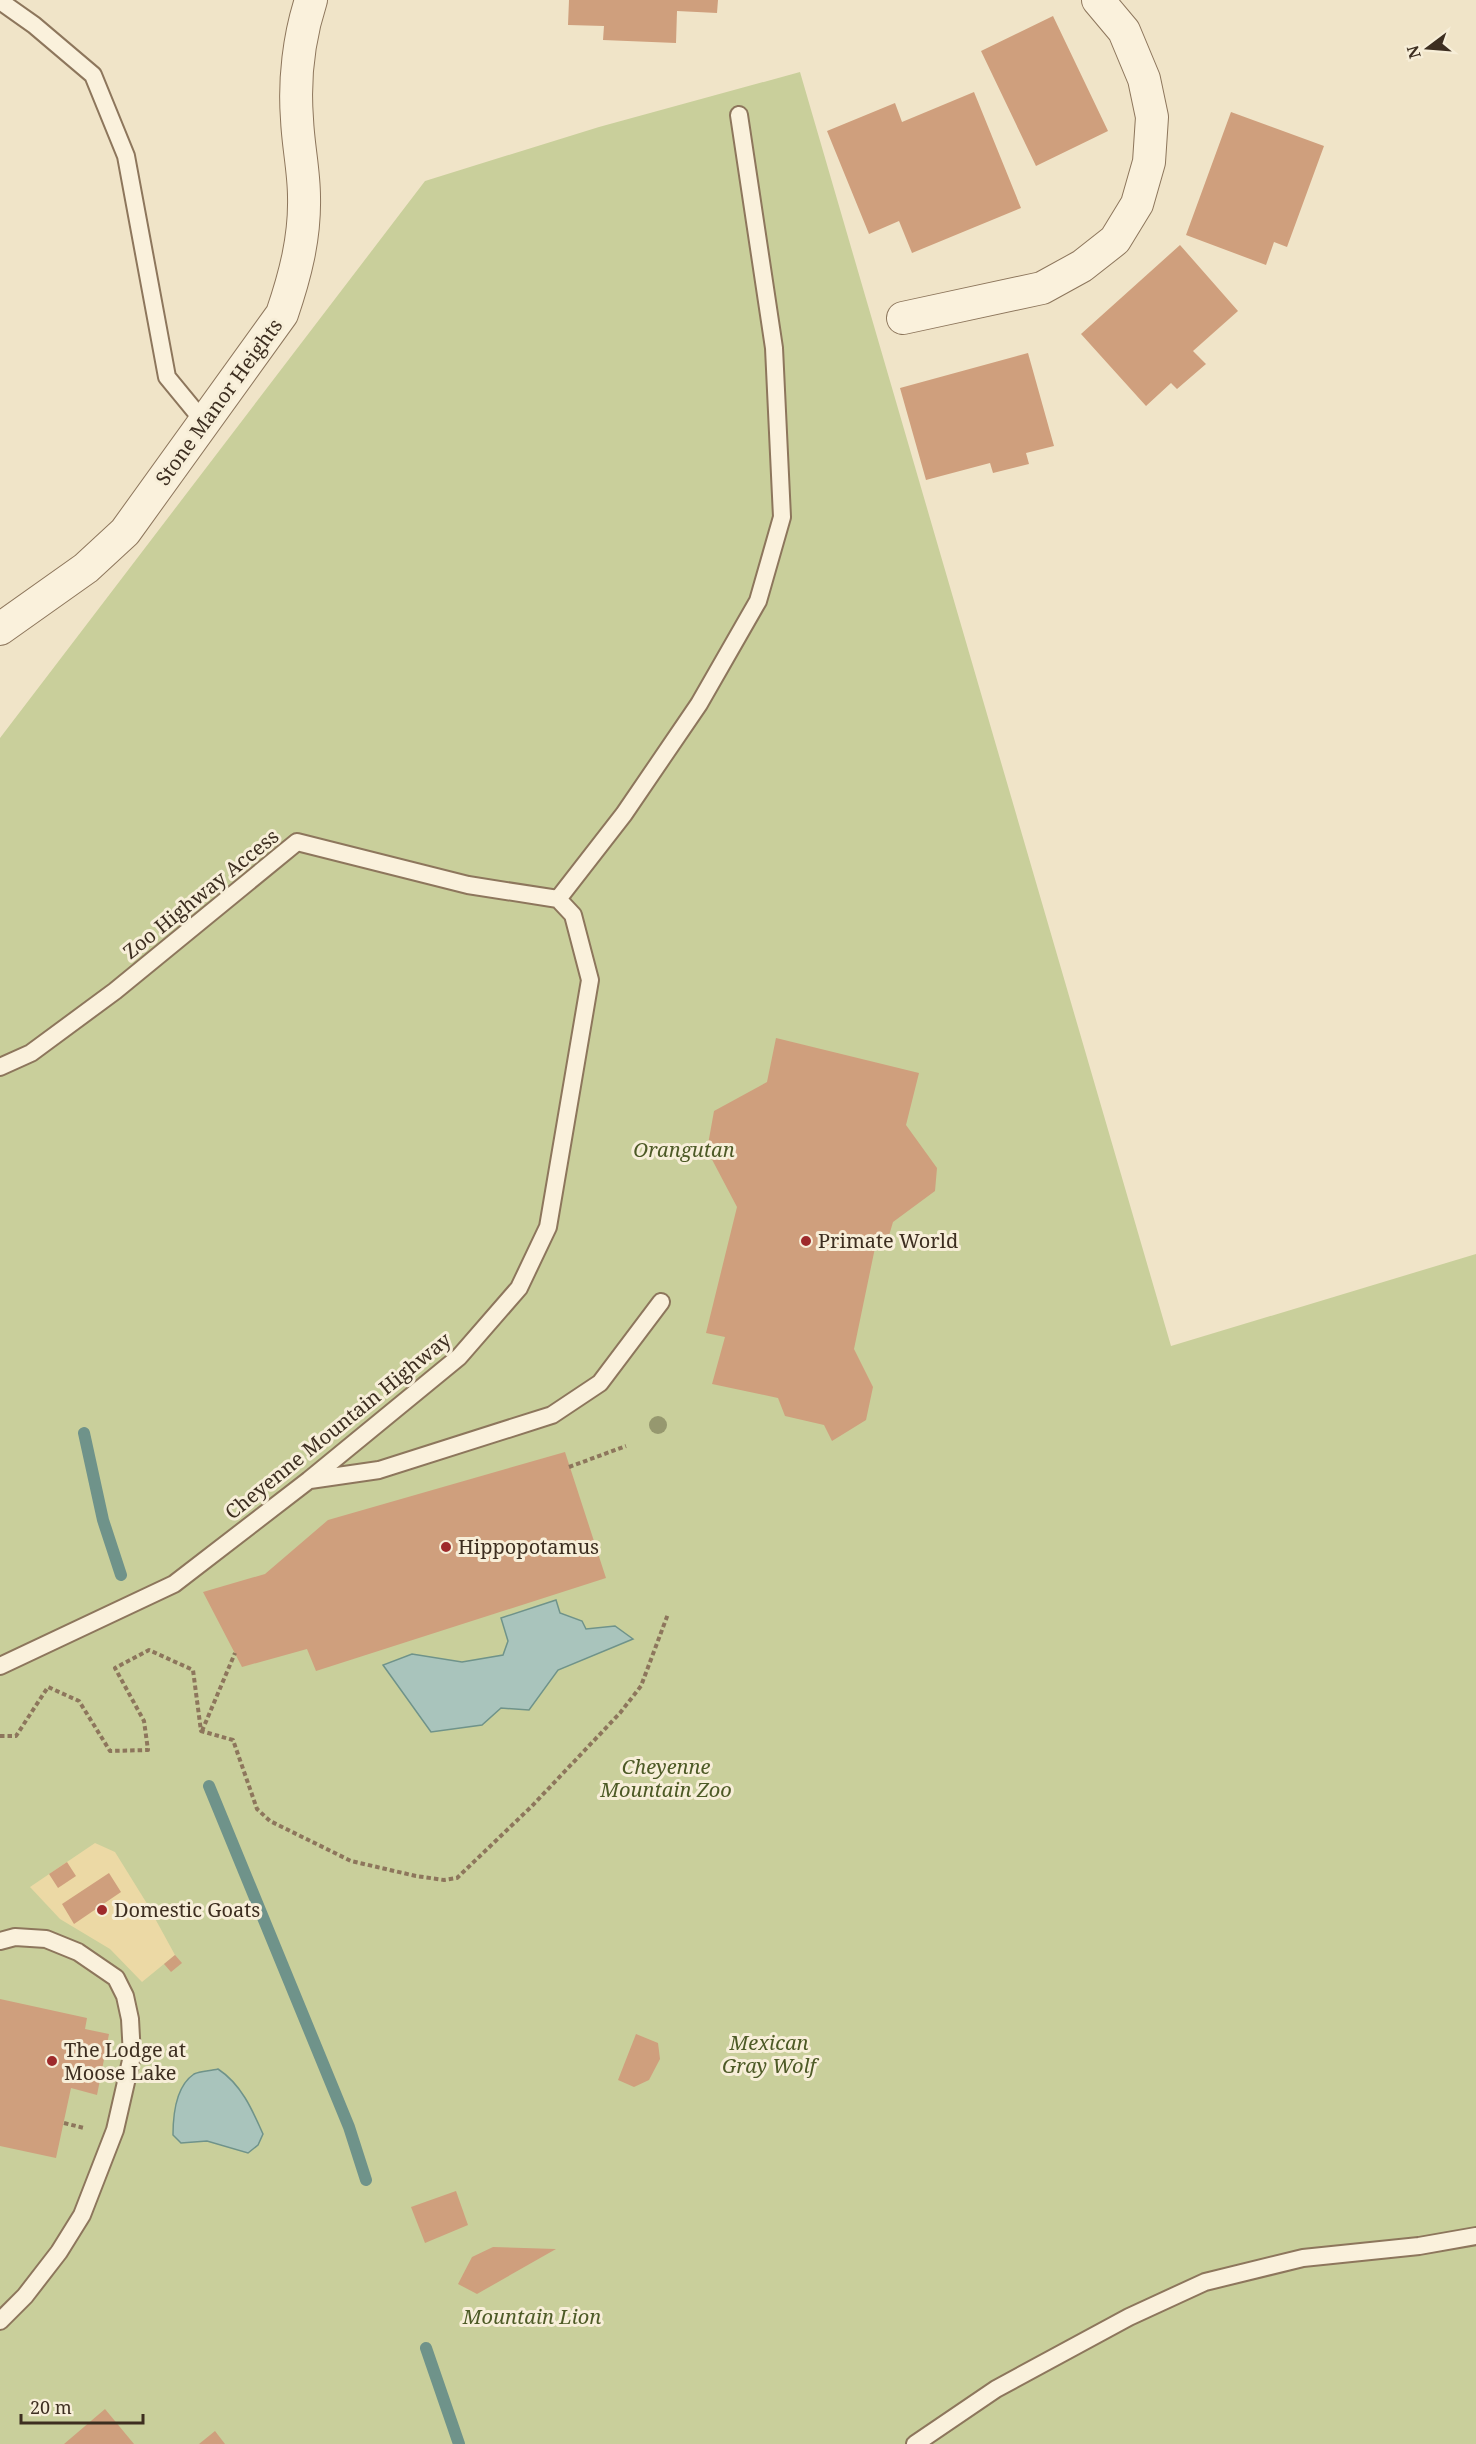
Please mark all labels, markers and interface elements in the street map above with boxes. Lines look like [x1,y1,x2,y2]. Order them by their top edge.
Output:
north arrow [1398,18,1458,78]
text: N [1401,43,1426,61]
street label: Stone Manor Heights [149,313,288,490]
street label: Zoo Highway Access [117,823,284,965]
park label: Orangutan [633,1136,735,1163]
place label: Primate World [818,1227,958,1254]
marker: Primate World [799,1234,813,1248]
street label: Cheyenne Mountain Highway [219,1326,457,1525]
place label: Hippopotamus [458,1533,599,1560]
marker: Hippopotamus [439,1540,453,1554]
park label: Cheyenne Mountain Zoo [599,1753,732,1803]
place label: Domestic Goats [114,1896,260,1923]
marker: Domestic Goats [95,1903,109,1917]
park label: Mexican Gray Wolf [722,2029,820,2079]
place label: The Lodge at Moose Lake [64,2036,186,2086]
marker: The Lodge at Moose Lake [45,2054,59,2068]
park label: Mountain Lion [462,2303,601,2330]
scale bar [21,2387,142,2425]
text: 20 m [30,2395,72,2419]

